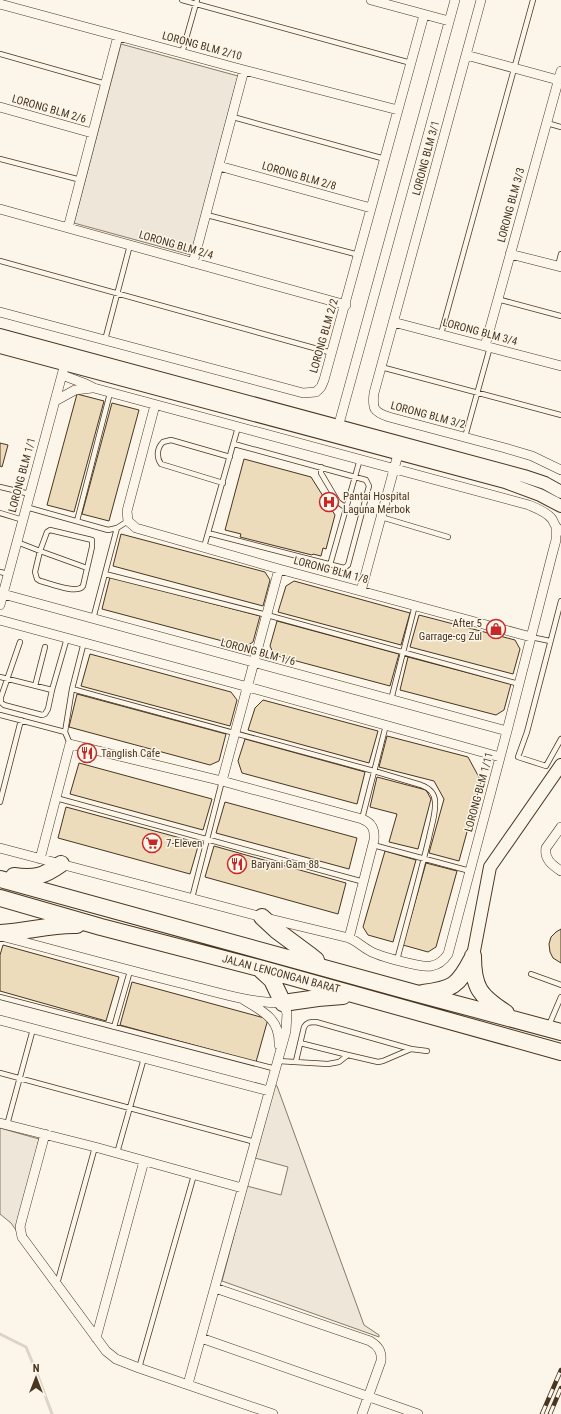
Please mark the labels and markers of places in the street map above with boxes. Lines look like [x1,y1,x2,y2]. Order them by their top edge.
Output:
place label: Pantai Hospital Laguna Merbok [343,490,410,516]
hospital icon: Pantai Hospital Laguna Merbok [318,491,340,513]
place label: After 5 Garrage-cg Zul [419,617,482,643]
shop icon: After 5 Garrage-cg Zul [485,618,507,640]
restaurant icon: Tanglish Cafe [76,742,98,764]
place label: Tanglish Cafe [101,747,160,760]
supermarket icon: 7-Eleven [141,832,163,854]
place label: 7-Eleven [166,837,202,850]
restaurant icon: Baryani Gam 88 [226,853,248,875]
place label: Baryani Gam 88 [251,858,319,871]

